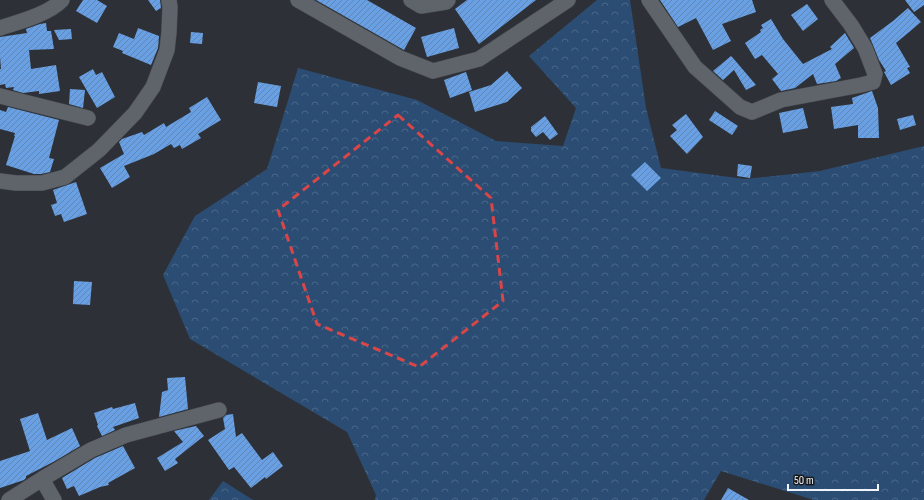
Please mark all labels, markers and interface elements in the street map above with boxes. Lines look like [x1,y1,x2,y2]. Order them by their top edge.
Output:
scale bar [788,466,878,492]
text: 50 m [794,473,814,488]

